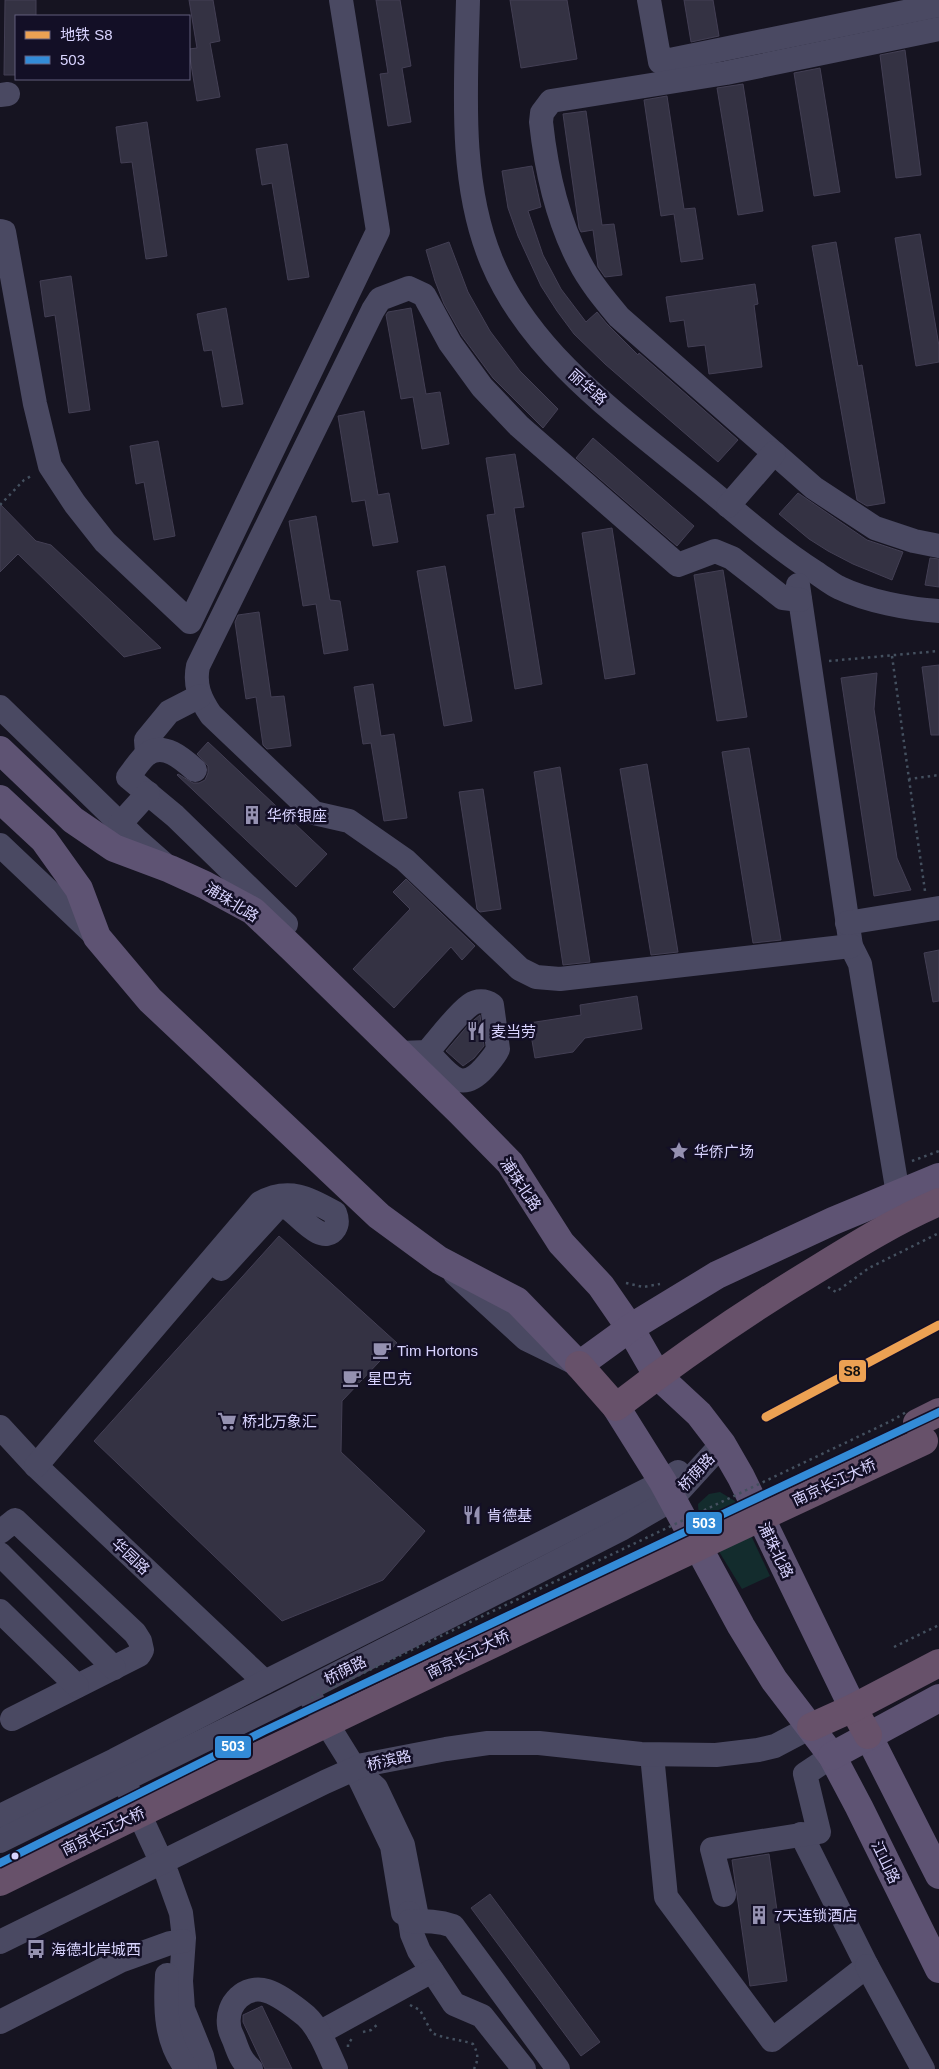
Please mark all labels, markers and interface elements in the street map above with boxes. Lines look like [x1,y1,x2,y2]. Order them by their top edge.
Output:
legend [15,15,190,80]
text: 地铁 S8 [60,26,113,43]
text: 503 [60,51,85,68]
street label: 丽华路 [566,366,610,408]
building icon: 华侨银座 [241,804,263,826]
place label: 华侨银座 [267,807,327,824]
street label: 浦珠北路 [202,879,262,925]
restaurant icon: 麦当劳 [465,1020,487,1042]
place label: 麦当劳 [491,1023,536,1040]
place icon: 华侨广场 [668,1140,690,1162]
place label: 华侨广场 [694,1143,754,1160]
street label: 浦珠北路 [497,1154,545,1214]
cafe icon: Tim Hortons [371,1339,393,1361]
place label: Tim Hortons [397,1342,478,1359]
line badge: S8 [838,1359,867,1383]
text: S8 [843,1363,861,1379]
cafe icon: 星巴克 [341,1367,363,1389]
place label: 星巴克 [367,1370,412,1387]
supermarket icon: 桥北万象汇 [216,1410,238,1432]
place label: 桥北万象汇 [242,1413,317,1430]
street label: 桥荫路 [674,1450,718,1494]
street label: 南京长江大桥 [790,1455,878,1509]
restaurant icon: 肯德基 [461,1504,483,1526]
place label: 肯德基 [487,1507,532,1524]
line badge: 503 [685,1511,723,1535]
text: 503 [692,1515,716,1531]
street label: 浦珠北路 [755,1519,797,1581]
street label: 华园路 [109,1534,153,1578]
street label: 南京长江大桥 [424,1627,512,1681]
street label: 桥荫路 [321,1652,369,1688]
line badge: 503 [214,1735,252,1759]
text: 503 [221,1738,245,1754]
street label: 桥滨路 [365,1747,413,1773]
street label: 南京长江大桥 [59,1804,147,1858]
street label: 江山路 [868,1838,904,1886]
unlabelled marker [10,1851,20,1861]
building icon: 7天连锁酒店 [748,1904,770,1926]
place label: 7天连锁酒店 [774,1907,857,1924]
bus stop icon: 海德北岸城西 [25,1938,47,1960]
place label: 海德北岸城西 [51,1941,141,1958]

